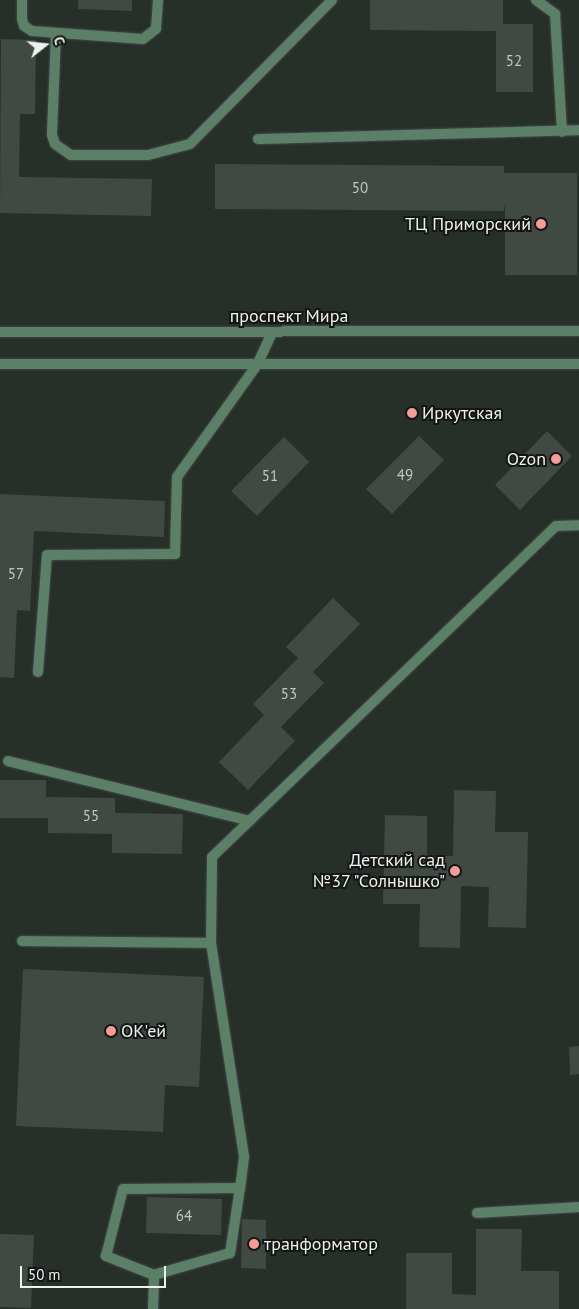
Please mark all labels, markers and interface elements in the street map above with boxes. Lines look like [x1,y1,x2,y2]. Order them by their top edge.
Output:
north arrow [20,20,70,70]
text: С [50,35,69,47]
house number: 52 [506,52,522,70]
house number: 50 [352,179,368,197]
place label: ТЦ Приморский [405,213,531,235]
marker: ТЦ Приморский [535,218,547,230]
street label: проспект Мира [229,305,349,327]
place label: Иркутская [422,402,502,424]
marker: Иркутская [406,407,418,419]
place label: Ozon [507,448,546,470]
marker: Ozon [550,453,562,465]
house number: 49 [397,466,413,484]
house number: 51 [262,467,278,485]
house number: 57 [8,565,24,583]
house number: 53 [281,685,297,703]
house number: 55 [83,807,99,825]
place label: Детский сад №37 "Солнышко" [311,850,445,892]
marker: Детский сад №37 "Солнышко" [449,865,461,877]
place label: ОК'ей [121,1020,166,1042]
marker: ОК'ей [105,1025,117,1037]
house number: 64 [176,1207,192,1225]
place label: транформатор [264,1233,378,1255]
marker: транформатор [248,1238,260,1250]
scale bar [22,1256,169,1288]
text: 50 m [28,1265,61,1284]

